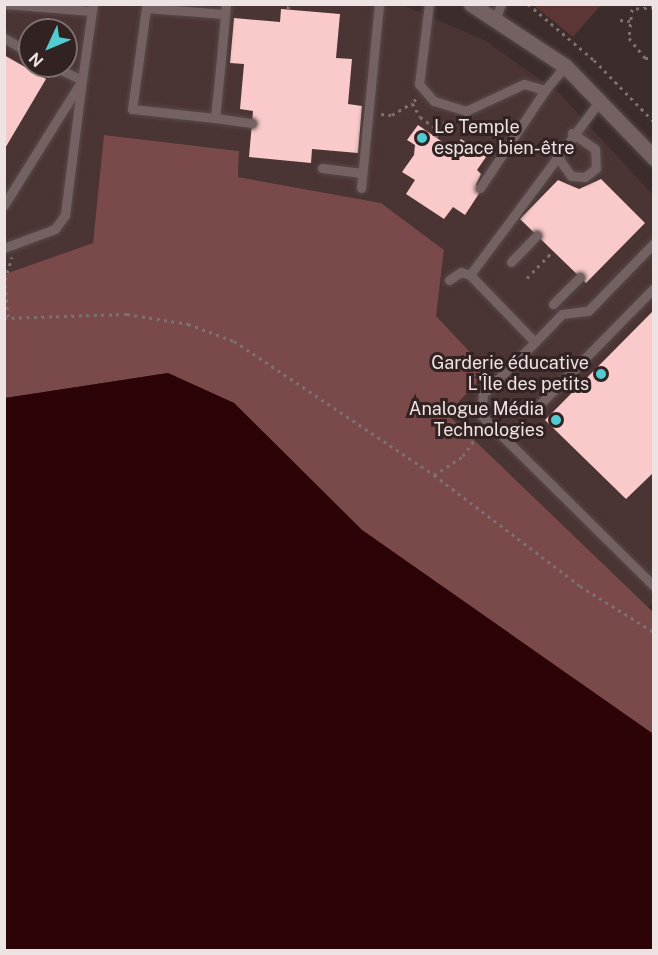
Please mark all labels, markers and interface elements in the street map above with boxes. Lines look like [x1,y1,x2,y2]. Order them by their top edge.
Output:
north arrow [18,18,78,78]
text: N [25,48,47,71]
place label: Le Temple espace bien-être [434,117,575,160]
marker: Le Temple espace bien-être [415,131,429,145]
place label: Garderie éducative L'Île des petits [431,353,589,395]
marker: Garderie éducative L'Île des petits [594,367,608,381]
place label: Analogue Média Technologies [409,399,544,442]
marker: Analogue Média Technologies [549,413,563,427]

